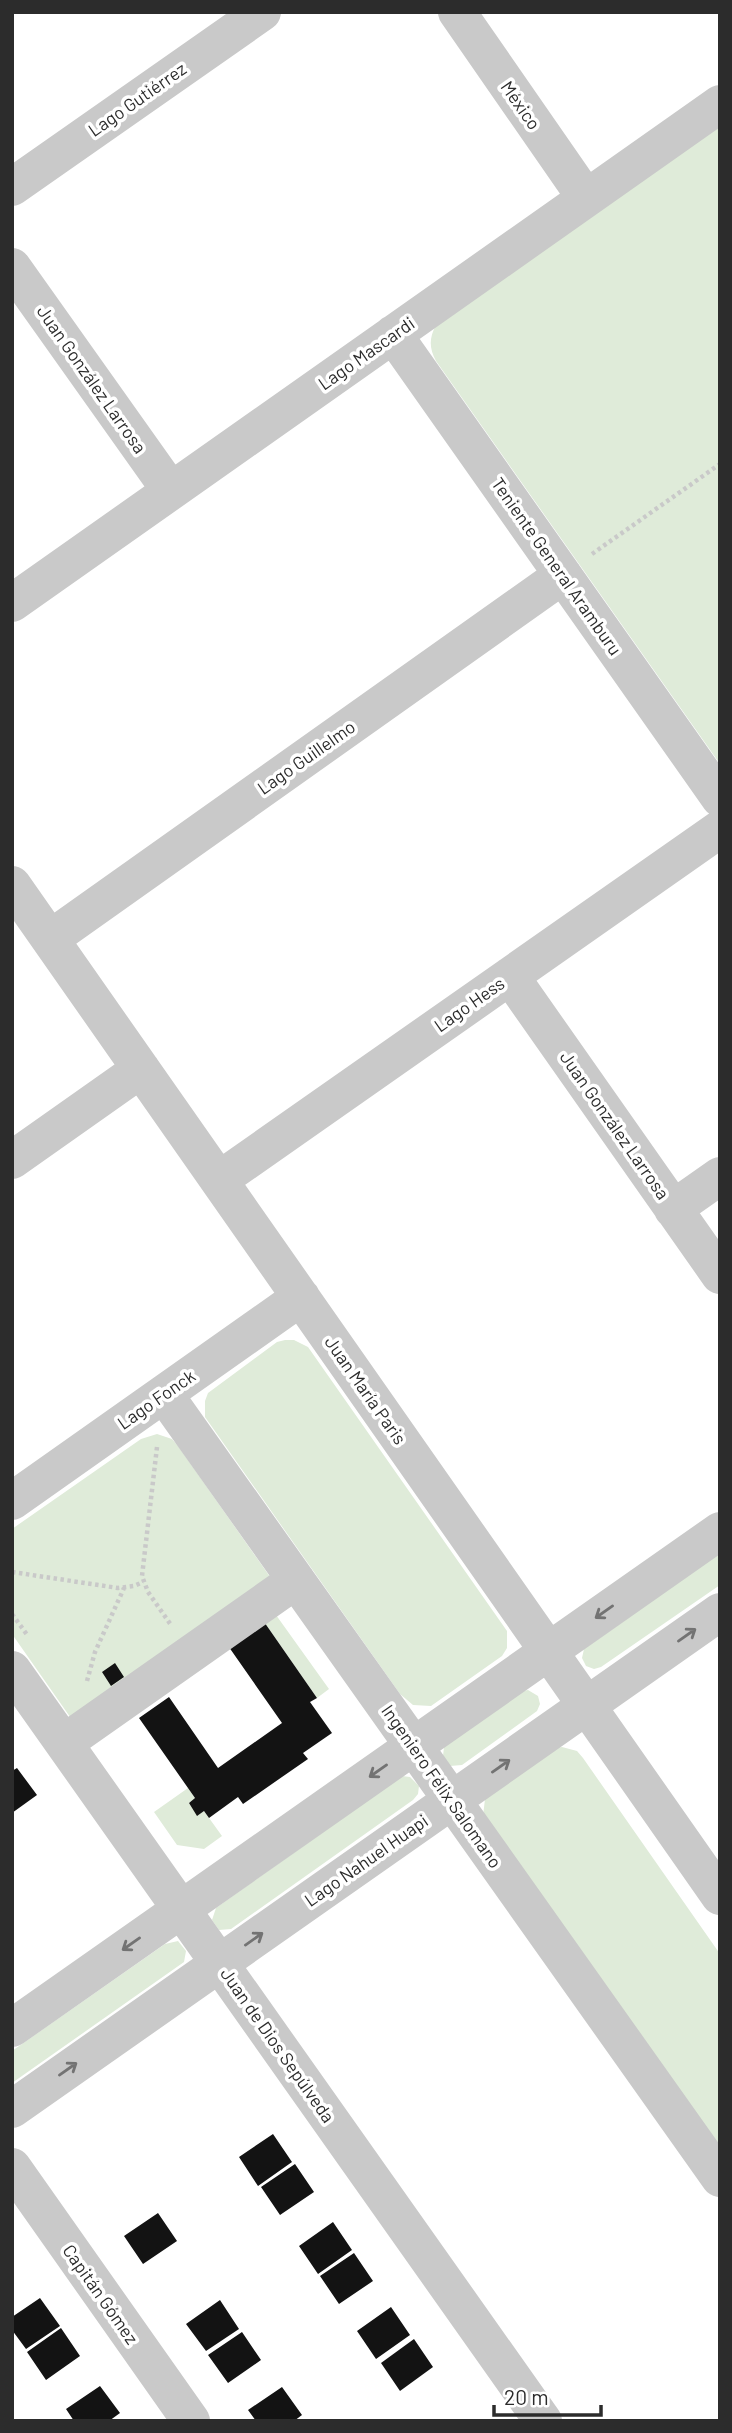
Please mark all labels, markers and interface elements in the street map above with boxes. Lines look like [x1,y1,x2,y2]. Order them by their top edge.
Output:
street label: Lago Gutiérrez [84,57,190,141]
street label: México [496,76,546,134]
street label: Juan González Larrosa [33,301,151,457]
street label: Lago Mascardi [314,312,418,394]
street label: Teniente General Aramburu [487,473,627,659]
street label: Lago Guillelmo [253,715,359,799]
street label: Lago Hess [430,972,508,1036]
street label: Juan González Larrosa [556,1047,674,1203]
street label: Juan María Paris [320,1332,412,1448]
street label: Lago Fonck [113,1364,199,1434]
one-way arrow [595,1605,614,1619]
one-way arrow [677,1628,696,1642]
street label: Ingeniero Félix Salomano [377,1700,507,1872]
one-way arrow [491,1759,510,1773]
one-way arrow [369,1764,388,1778]
street label: Lago Nahuel Huapi [300,1809,432,1911]
one-way arrow [244,1932,263,1946]
one-way arrow [122,1937,141,1951]
street label: Juan de Dios Sepúlveda [216,1963,340,2127]
one-way arrow [58,2062,77,2076]
street label: Capitán Gómez [59,2240,143,2348]
scale bar [494,2374,601,2418]
text: 20 m [504,2384,549,2409]

